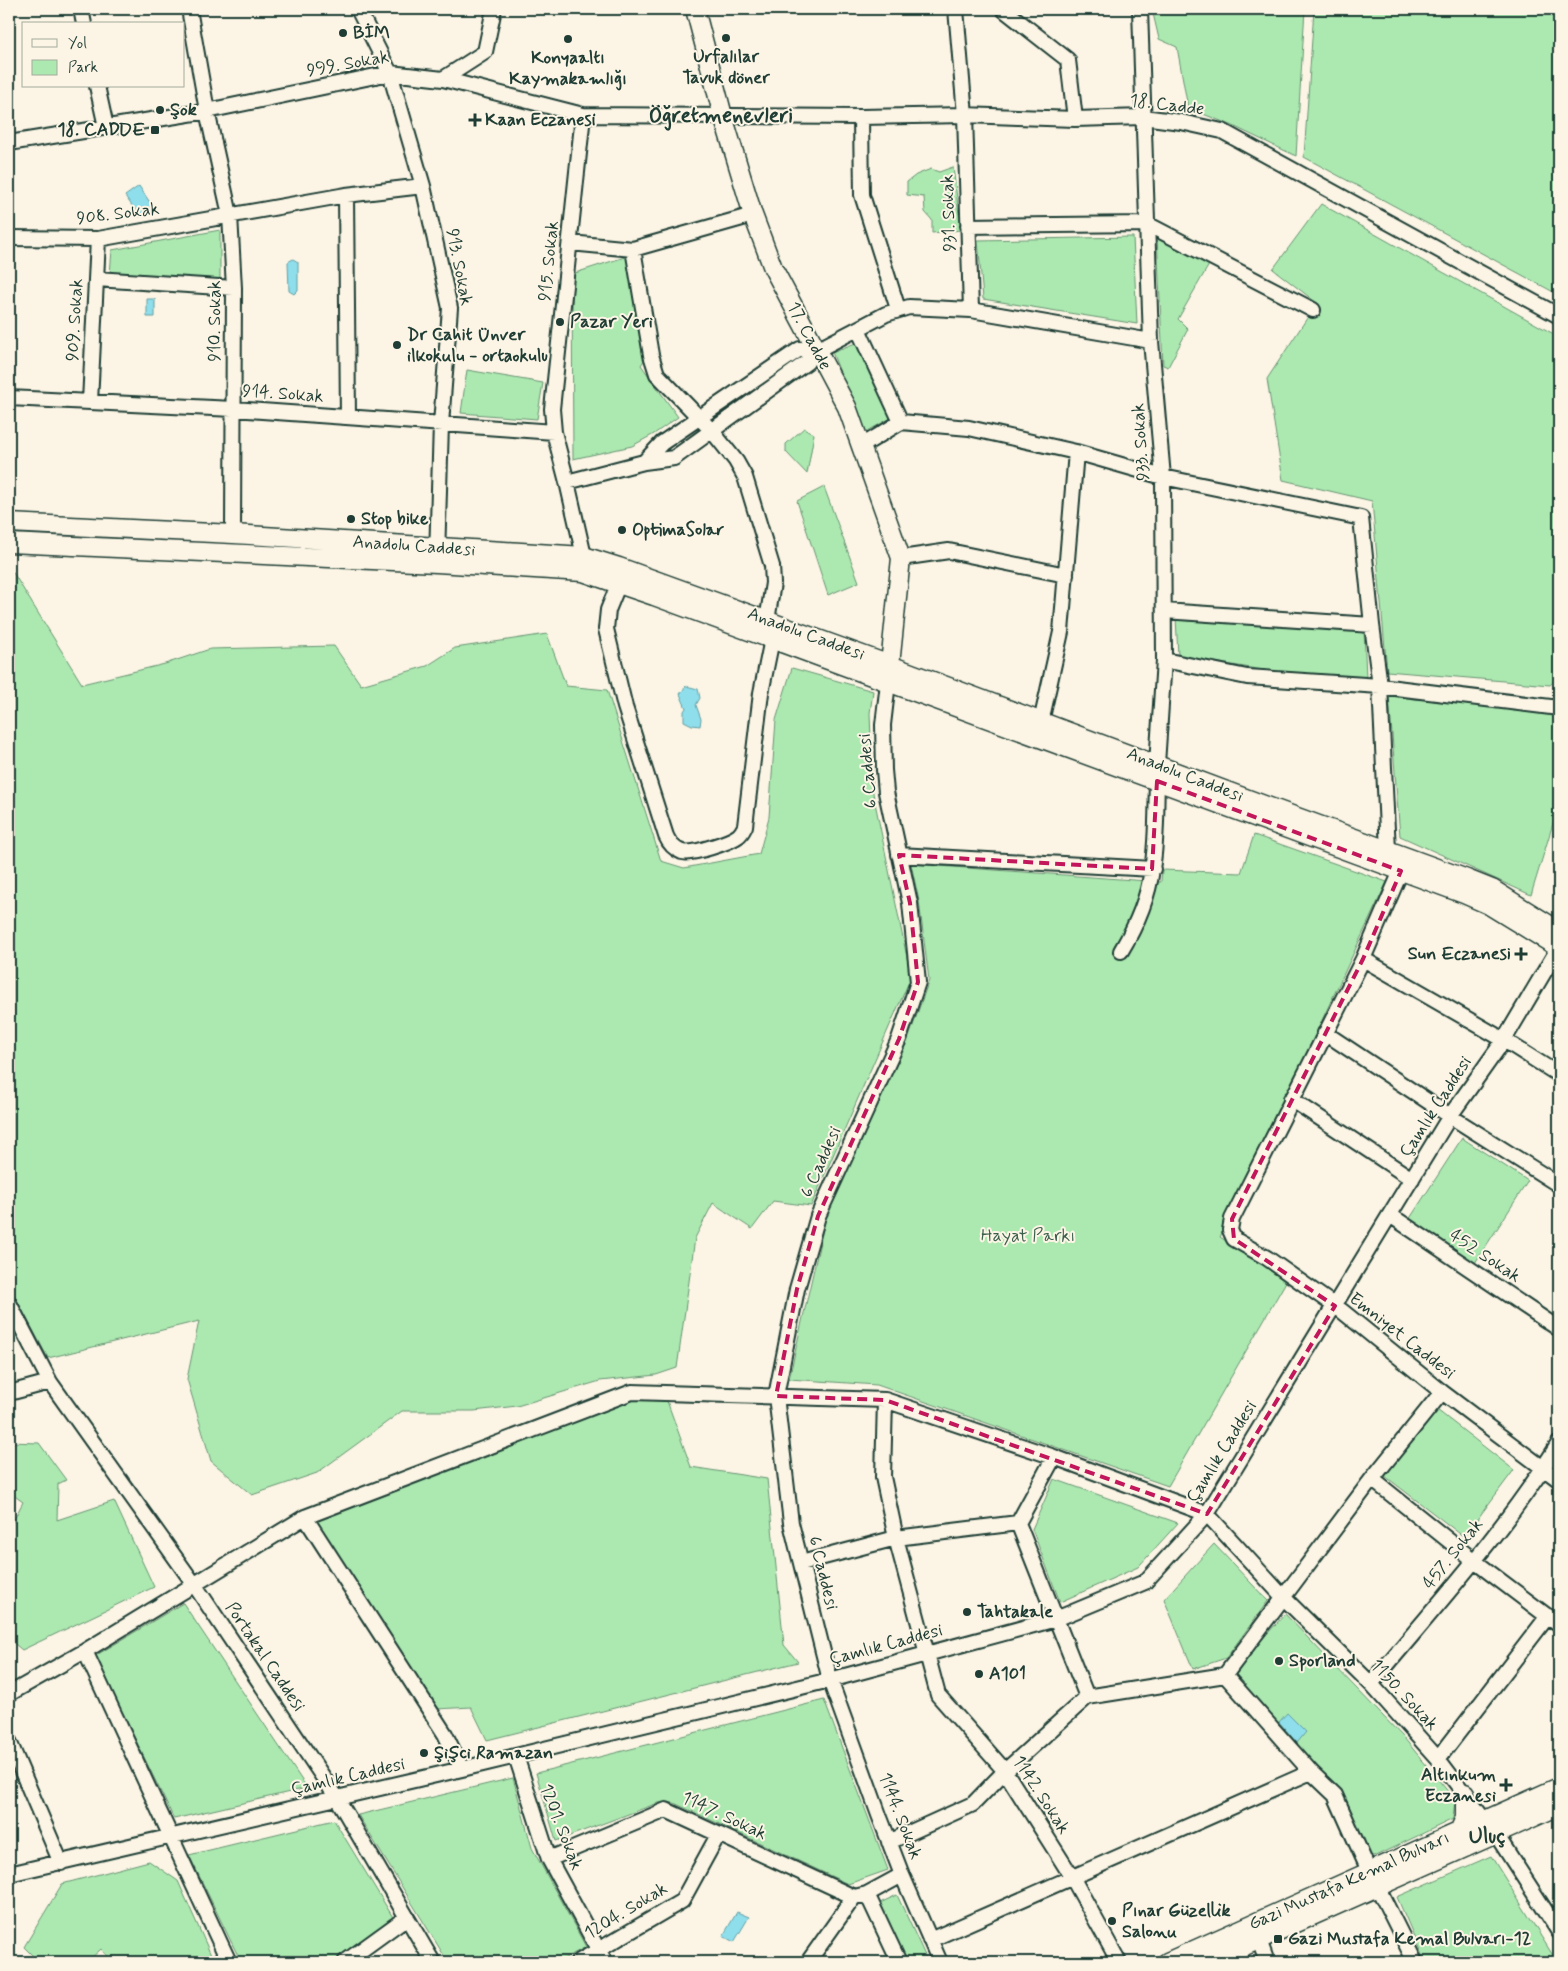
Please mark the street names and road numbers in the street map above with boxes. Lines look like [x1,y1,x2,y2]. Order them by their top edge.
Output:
street label: 999. Sokak [305,45,391,83]
street label: 18. Cadde [1128,89,1206,121]
street label: 931. Sokak [936,174,962,252]
street label: 908. Sokak [75,197,161,231]
street label: 915. Sokak [533,220,565,302]
street label: 913. Sokak [440,226,478,308]
street label: 909. Sokak [61,278,89,362]
street label: 910. Sokak [203,280,227,362]
street label: 17. Cadde [781,298,837,374]
street label: 914. Sokak [242,379,324,409]
street label: 933. Sokak [1126,402,1156,482]
street label: Anadolu Caddesi [352,530,476,562]
street label: Anadolu Caddesi [744,602,868,666]
street label: 6 Caddesi [853,732,883,810]
street label: Anadolu Caddesi [1123,742,1247,808]
street label: Çamlık Caddesi [1394,1052,1478,1162]
street label: 6 Caddesi [795,1123,847,1201]
street label: 452 Sokak [1445,1223,1525,1289]
street label: Emniyet Caddesi [1344,1287,1460,1385]
street label: Çamlık Caddesi [1181,1396,1263,1508]
street label: 457. Sokak [1417,1514,1489,1594]
street label: 6 Caddesi [802,1534,844,1612]
street label: Portakal Caddesi [219,1598,311,1716]
street label: Çamlık Caddesi [827,1618,945,1672]
street label: 1150. Sokak [1365,1654,1444,1736]
street label: 1142. Sokak [1007,1751,1075,1839]
street label: Çamlık Caddesi [289,1752,407,1802]
street label: 1144. Sokak [872,1769,928,1863]
street label: 1201. Sokak [534,1780,588,1874]
street label: 1147. Sokak [677,1786,771,1846]
street label: Gazi Mustafa Kemal Bulvarı [1245,1826,1453,1936]
street label: 1204. Sokak [580,1877,672,1945]

